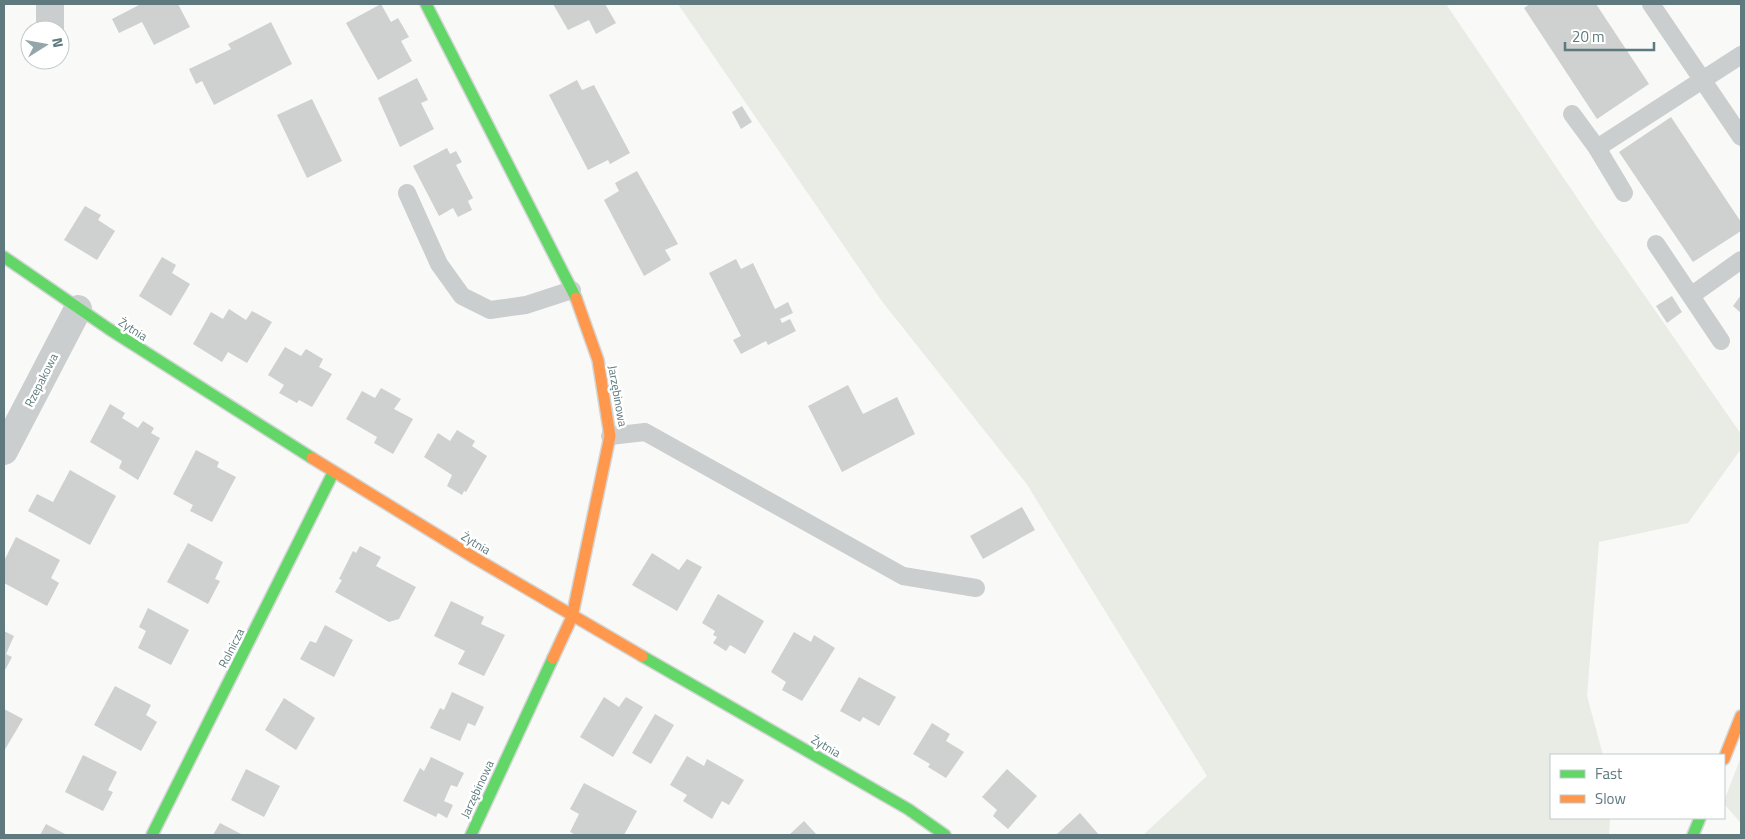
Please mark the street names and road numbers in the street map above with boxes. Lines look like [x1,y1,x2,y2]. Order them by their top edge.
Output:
street label: Żytnia [115,312,151,346]
street label: Rzepakowa [19,350,63,410]
street label: Jarzębinowa [603,364,633,428]
street label: Żytnia [458,527,494,559]
street label: Rolnicza [213,625,249,671]
street label: Żytnia [808,730,844,762]
street label: Jarzębinowa [455,757,499,821]

